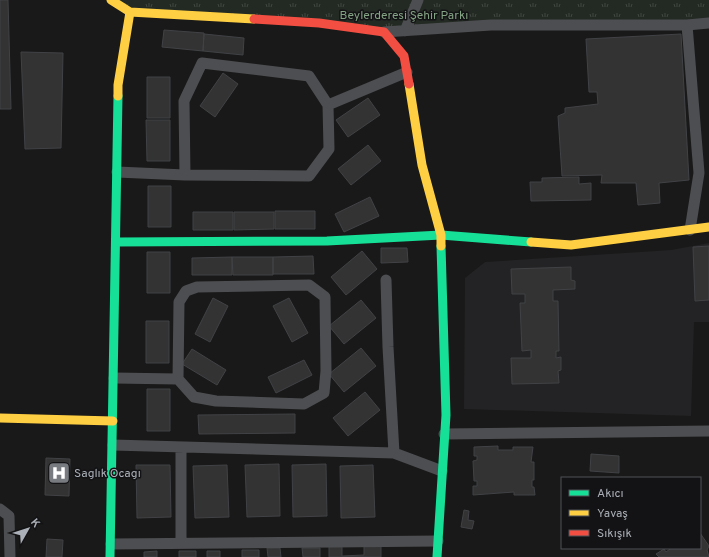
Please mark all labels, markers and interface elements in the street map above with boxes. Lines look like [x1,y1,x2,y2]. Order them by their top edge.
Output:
park label: Beylerderesi Şehir Parkı [340,8,468,24]
hospital icon: Saglık Ocagı [46,460,72,486]
place label: Saglık Ocagı [74,466,141,482]
legend [561,477,701,549]
text: Akıcı [597,486,624,502]
text: Yavaş [597,506,628,522]
north arrow [8,509,48,549]
text: K [27,516,43,531]
text: Sıkışık [597,526,632,542]

